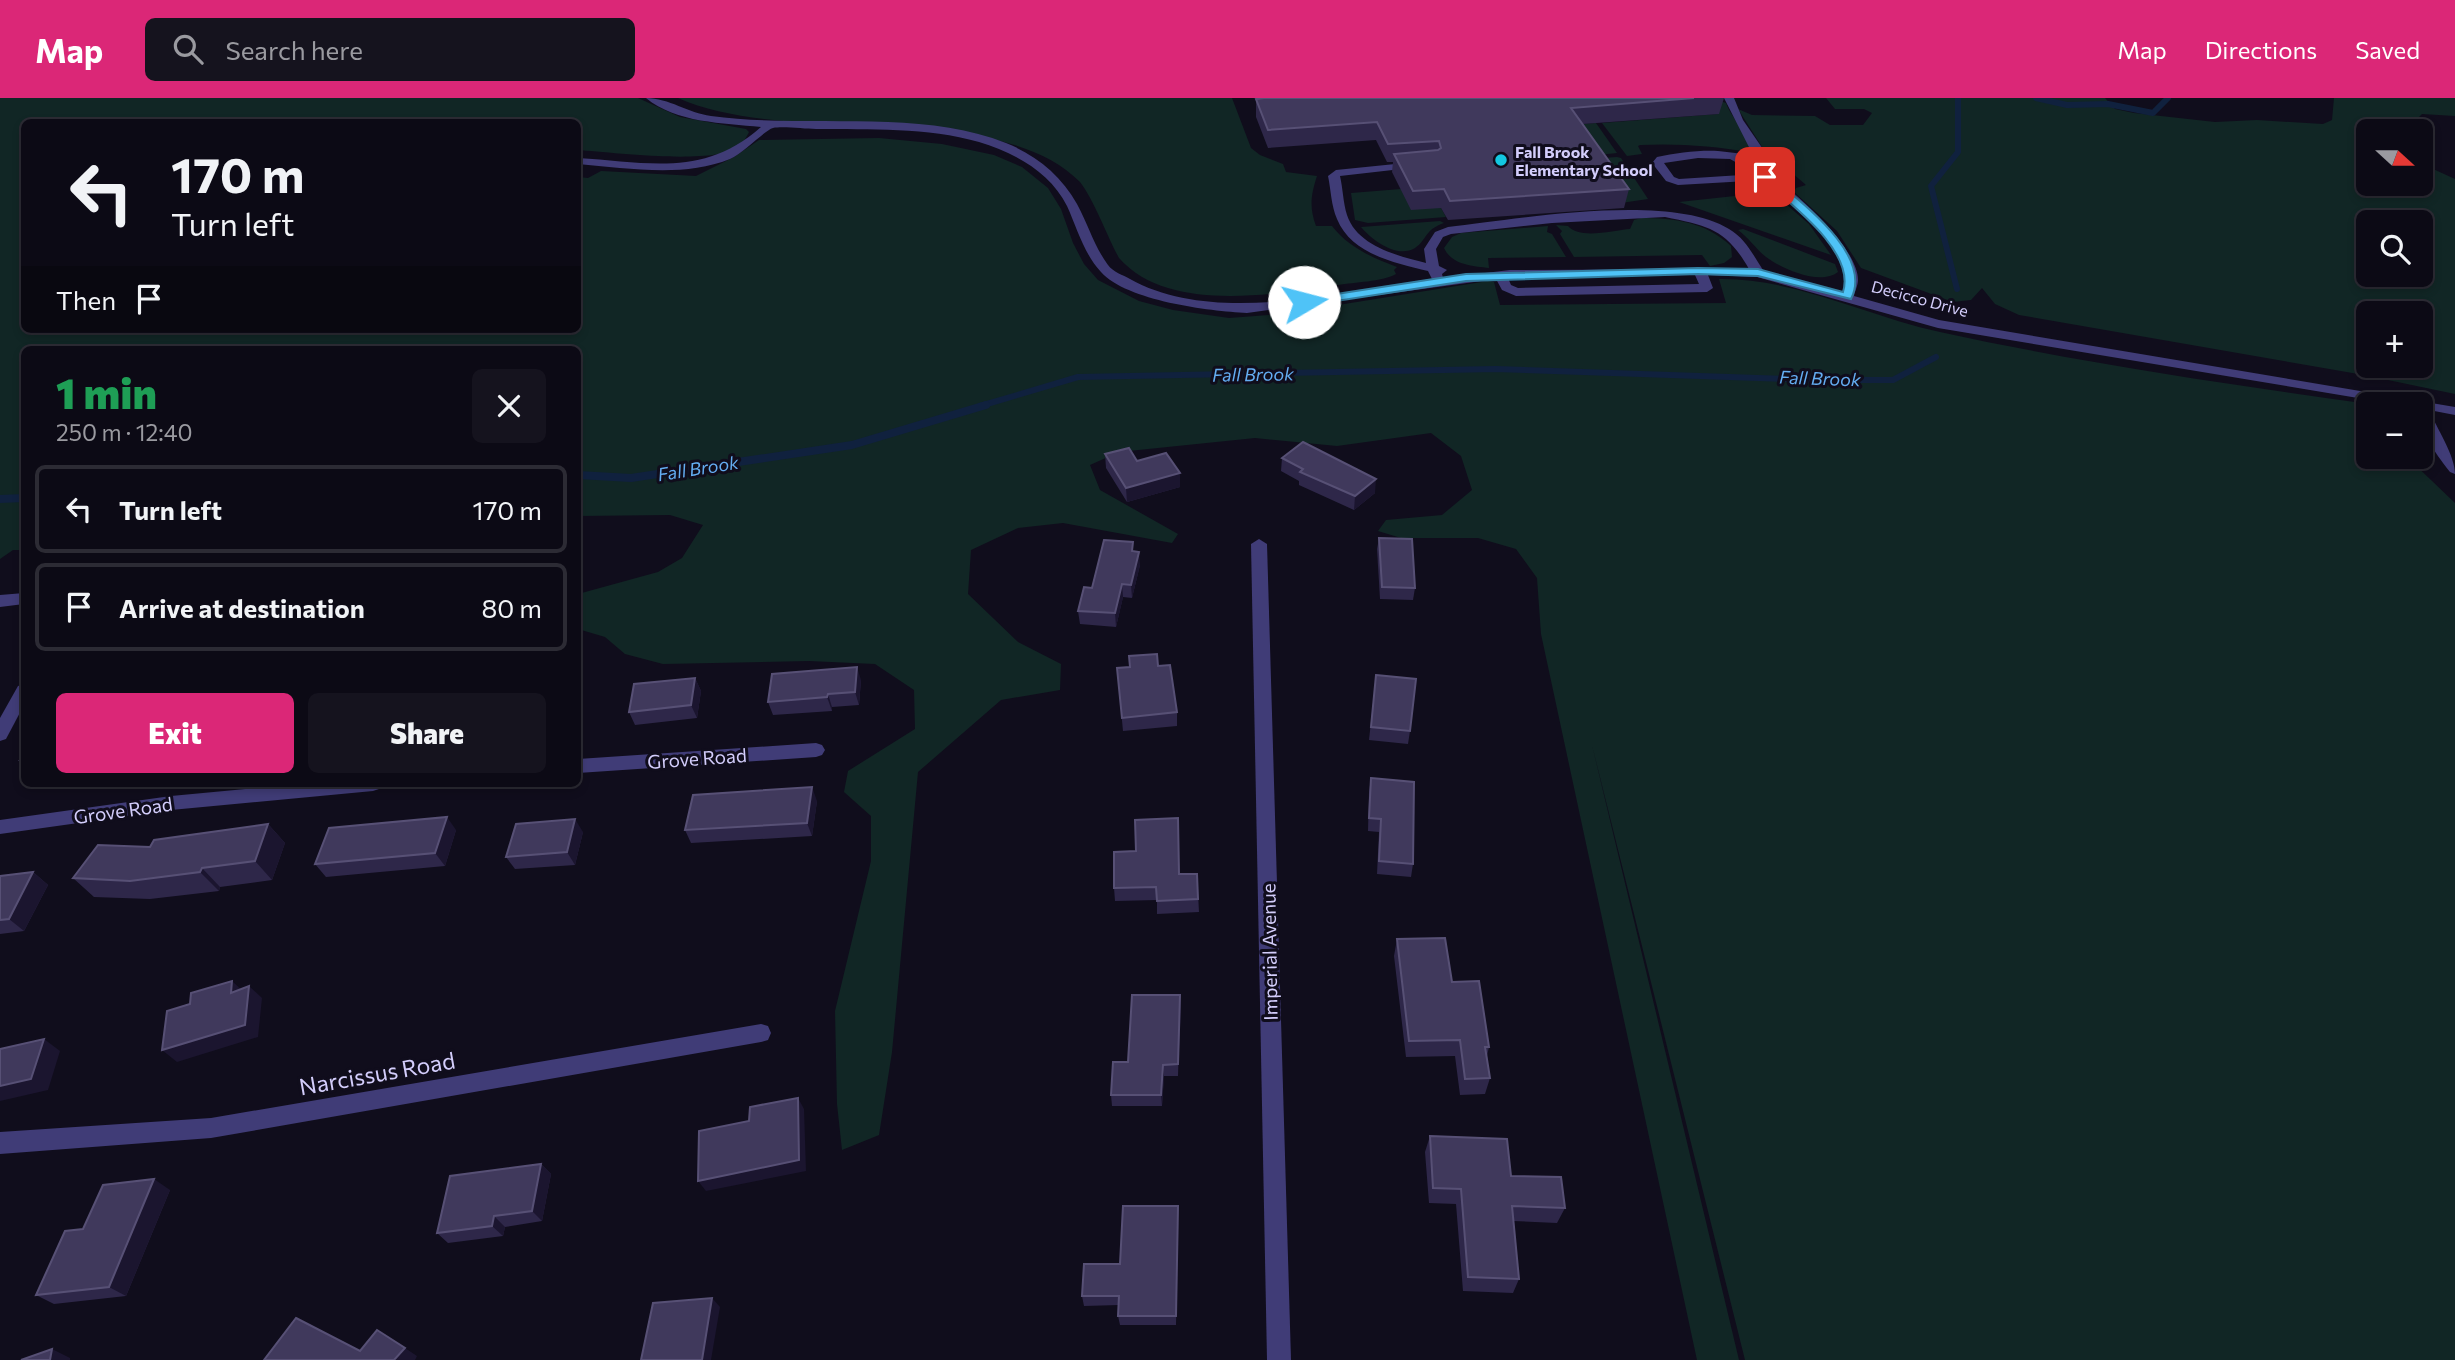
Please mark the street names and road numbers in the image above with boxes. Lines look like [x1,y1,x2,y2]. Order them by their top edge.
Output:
street label: Decicco Drive [1870,276,1970,320]
street label: Grove Road [646,743,748,773]
street label: Grove Road [72,792,174,828]
street label: Imperial Avenue [1256,883,1282,1021]
street label: Narcissus Road [297,1046,457,1100]

